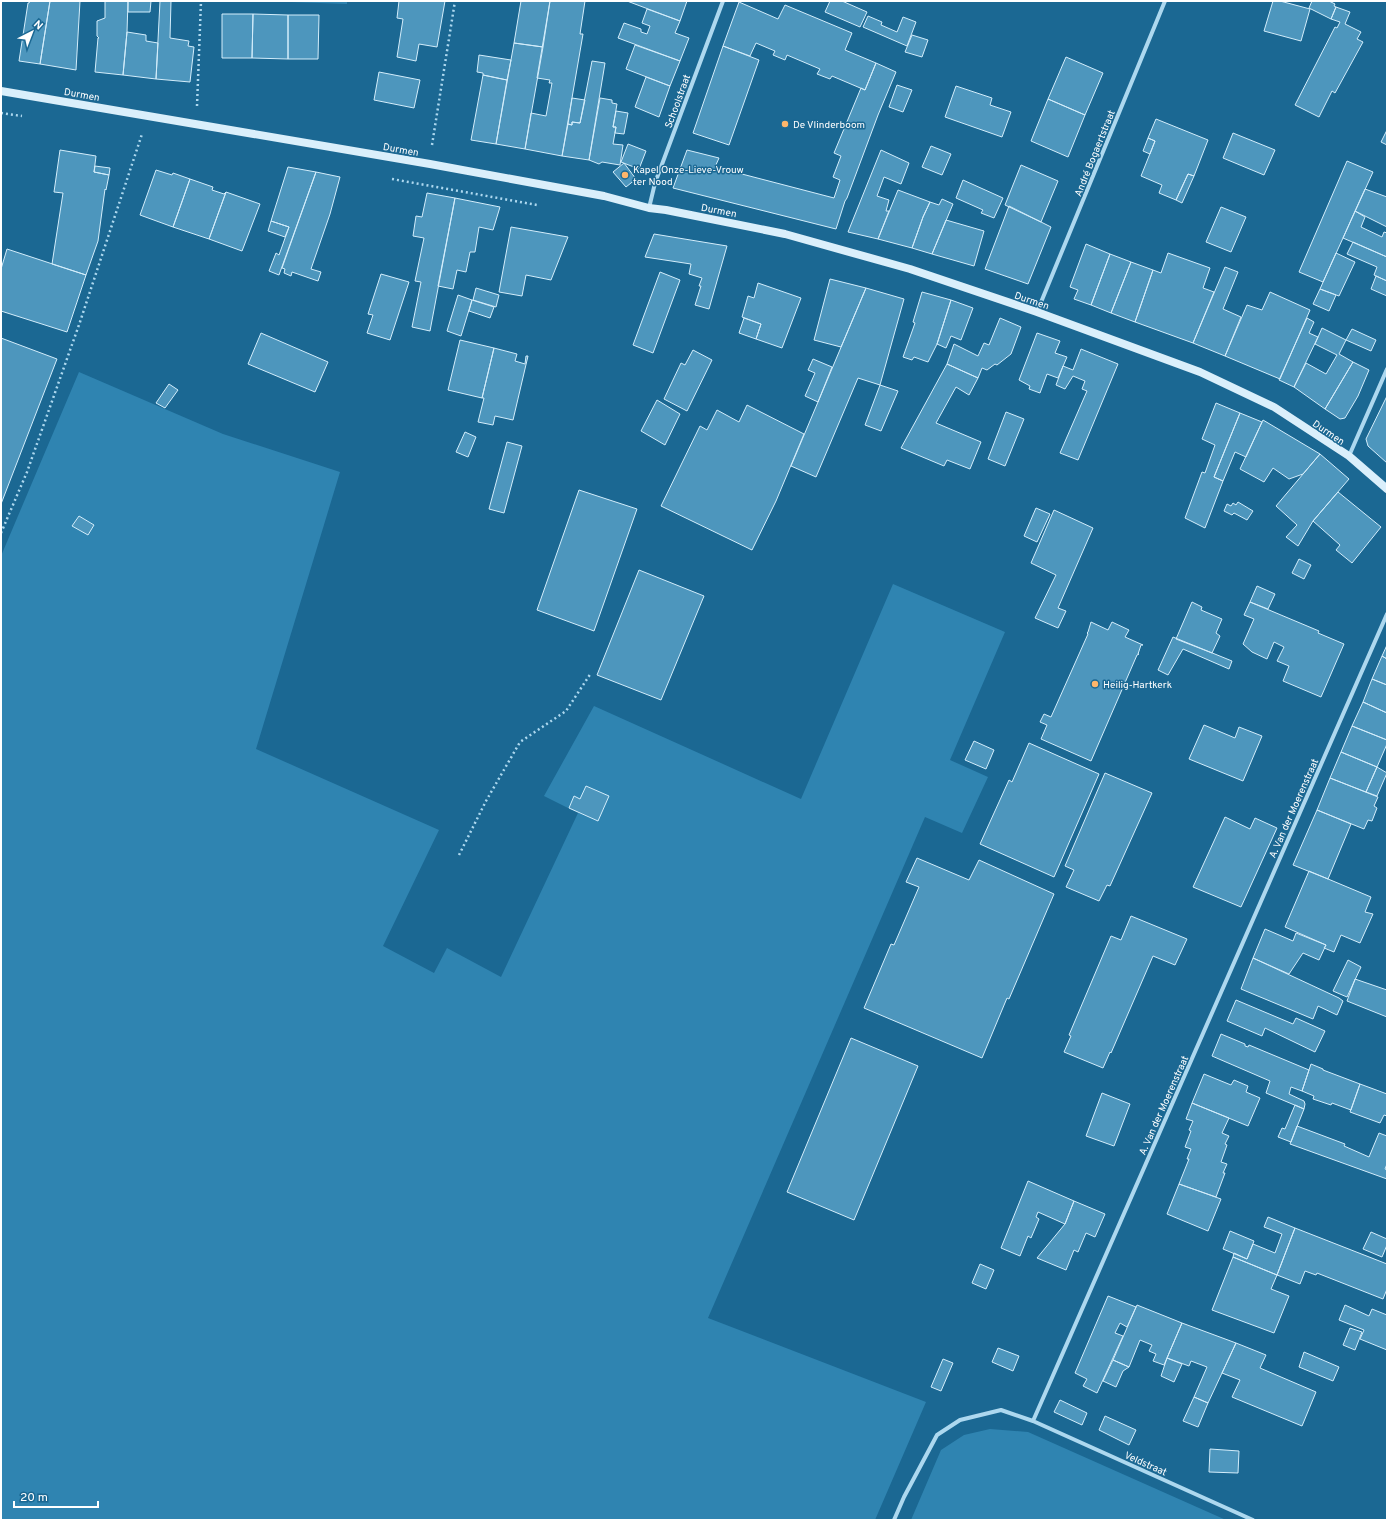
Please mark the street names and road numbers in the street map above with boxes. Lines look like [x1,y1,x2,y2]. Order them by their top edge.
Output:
street label: Schoolstraat [663,73,694,130]
street label: Durmen [63,86,101,105]
street label: André Bogaertstraat [1072,108,1119,199]
street label: Durmen [382,141,420,160]
street label: Durmen [700,202,738,221]
street label: Durmen [1012,289,1051,313]
street label: Durmen [1310,418,1347,449]
street label: A. Van der Moerenstraat [1267,757,1322,860]
street label: A. Van der Moerenstraat [1137,1054,1192,1157]
street label: Veldstraat [1122,1449,1169,1480]

